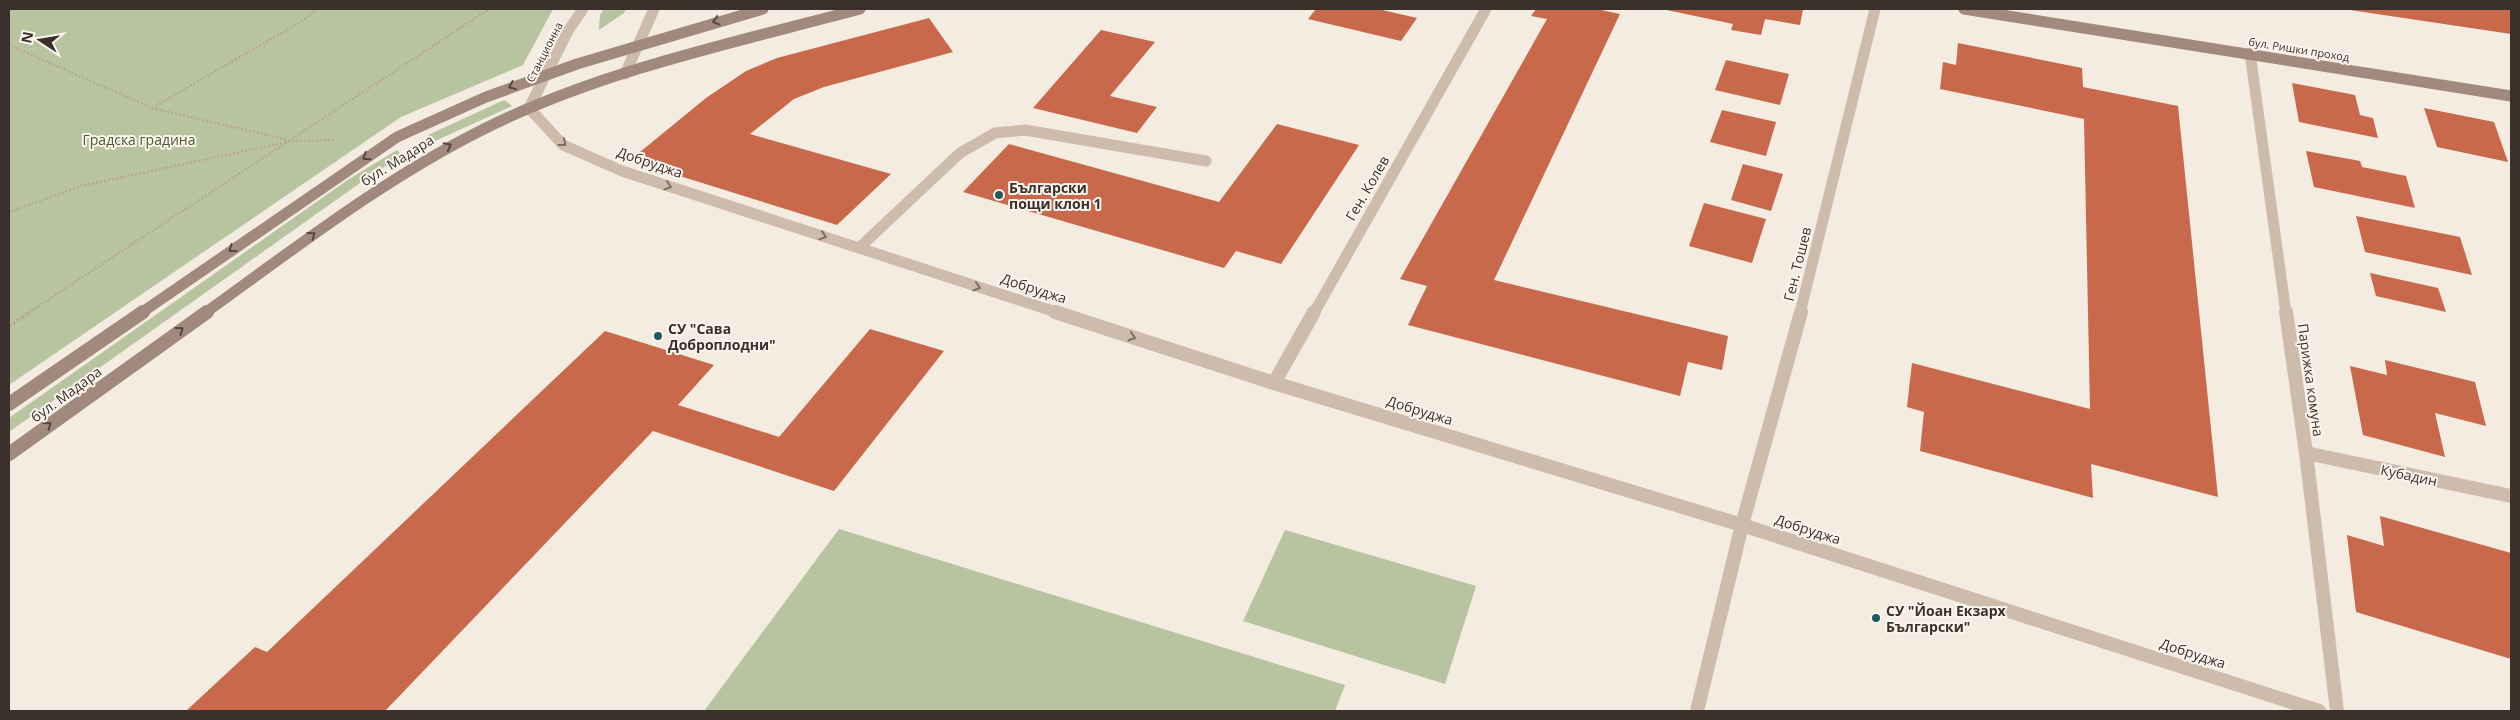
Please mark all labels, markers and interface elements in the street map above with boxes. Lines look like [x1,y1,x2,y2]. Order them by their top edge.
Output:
north arrow [15,15,65,65]
one-way arrow [713,16,721,26]
street label: Станционна [522,19,566,85]
text: N [16,30,37,45]
street label: бул. Ришки проход [2248,34,2351,64]
one-way arrow [508,81,516,91]
park label: Градска градина [83,130,196,149]
street label: бул. Мадара [357,130,437,190]
one-way arrow [557,137,566,145]
street label: Добруджа [615,142,685,182]
one-way arrow [442,143,451,153]
one-way arrow [362,151,371,160]
street label: Ген. Колев [1341,152,1393,224]
place label: Български пощи клон 1 [1009,178,1102,213]
one-way arrow [663,180,672,190]
marker: Български пощи клон 1 [993,189,1005,201]
street label: Ген. Тошев [1779,225,1815,303]
one-way arrow [818,231,826,241]
one-way arrow [306,233,315,241]
one-way arrow [228,243,238,252]
street label: Добруджа [999,268,1069,308]
one-way arrow [973,281,981,291]
place label: СУ "Сава Доброплодни" [668,319,776,354]
street label: Парижка комуна [2294,322,2328,438]
one-way arrow [174,327,184,336]
marker: СУ "Сава Доброплодни" [652,330,664,342]
one-way arrow [1127,331,1135,341]
street label: бул. Мадара [27,362,105,426]
street label: Добруджа [1385,391,1455,429]
one-way arrow [42,422,52,431]
street label: Кубадин [2379,460,2439,490]
street label: Добруджа [1773,509,1843,549]
place label: СУ "Йоан Екзарх Български" [1886,601,2007,636]
marker: СУ "Йоан Екзарх Български" [1870,612,1882,624]
street label: Добруджа [2158,633,2228,673]

